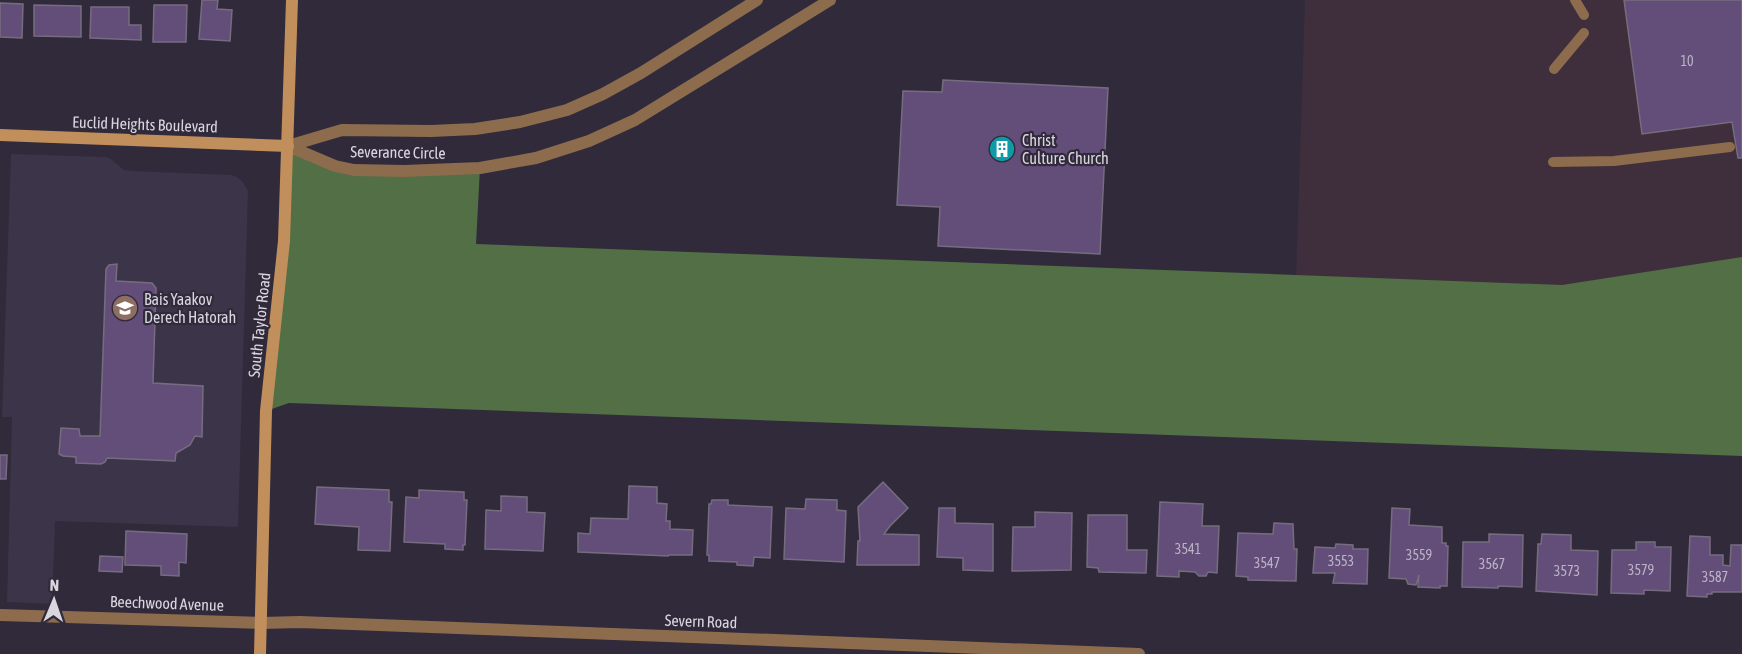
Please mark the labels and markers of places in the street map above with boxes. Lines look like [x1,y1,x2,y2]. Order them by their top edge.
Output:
place label: Christ Culture Church [1022,131,1109,167]
building icon: Christ Culture Church [987,134,1017,164]
place label: Bais Yaakov Derech Hatorah [144,290,236,326]
school or university icon: Bais Yaakov Derech Hatorah [110,293,140,323]

